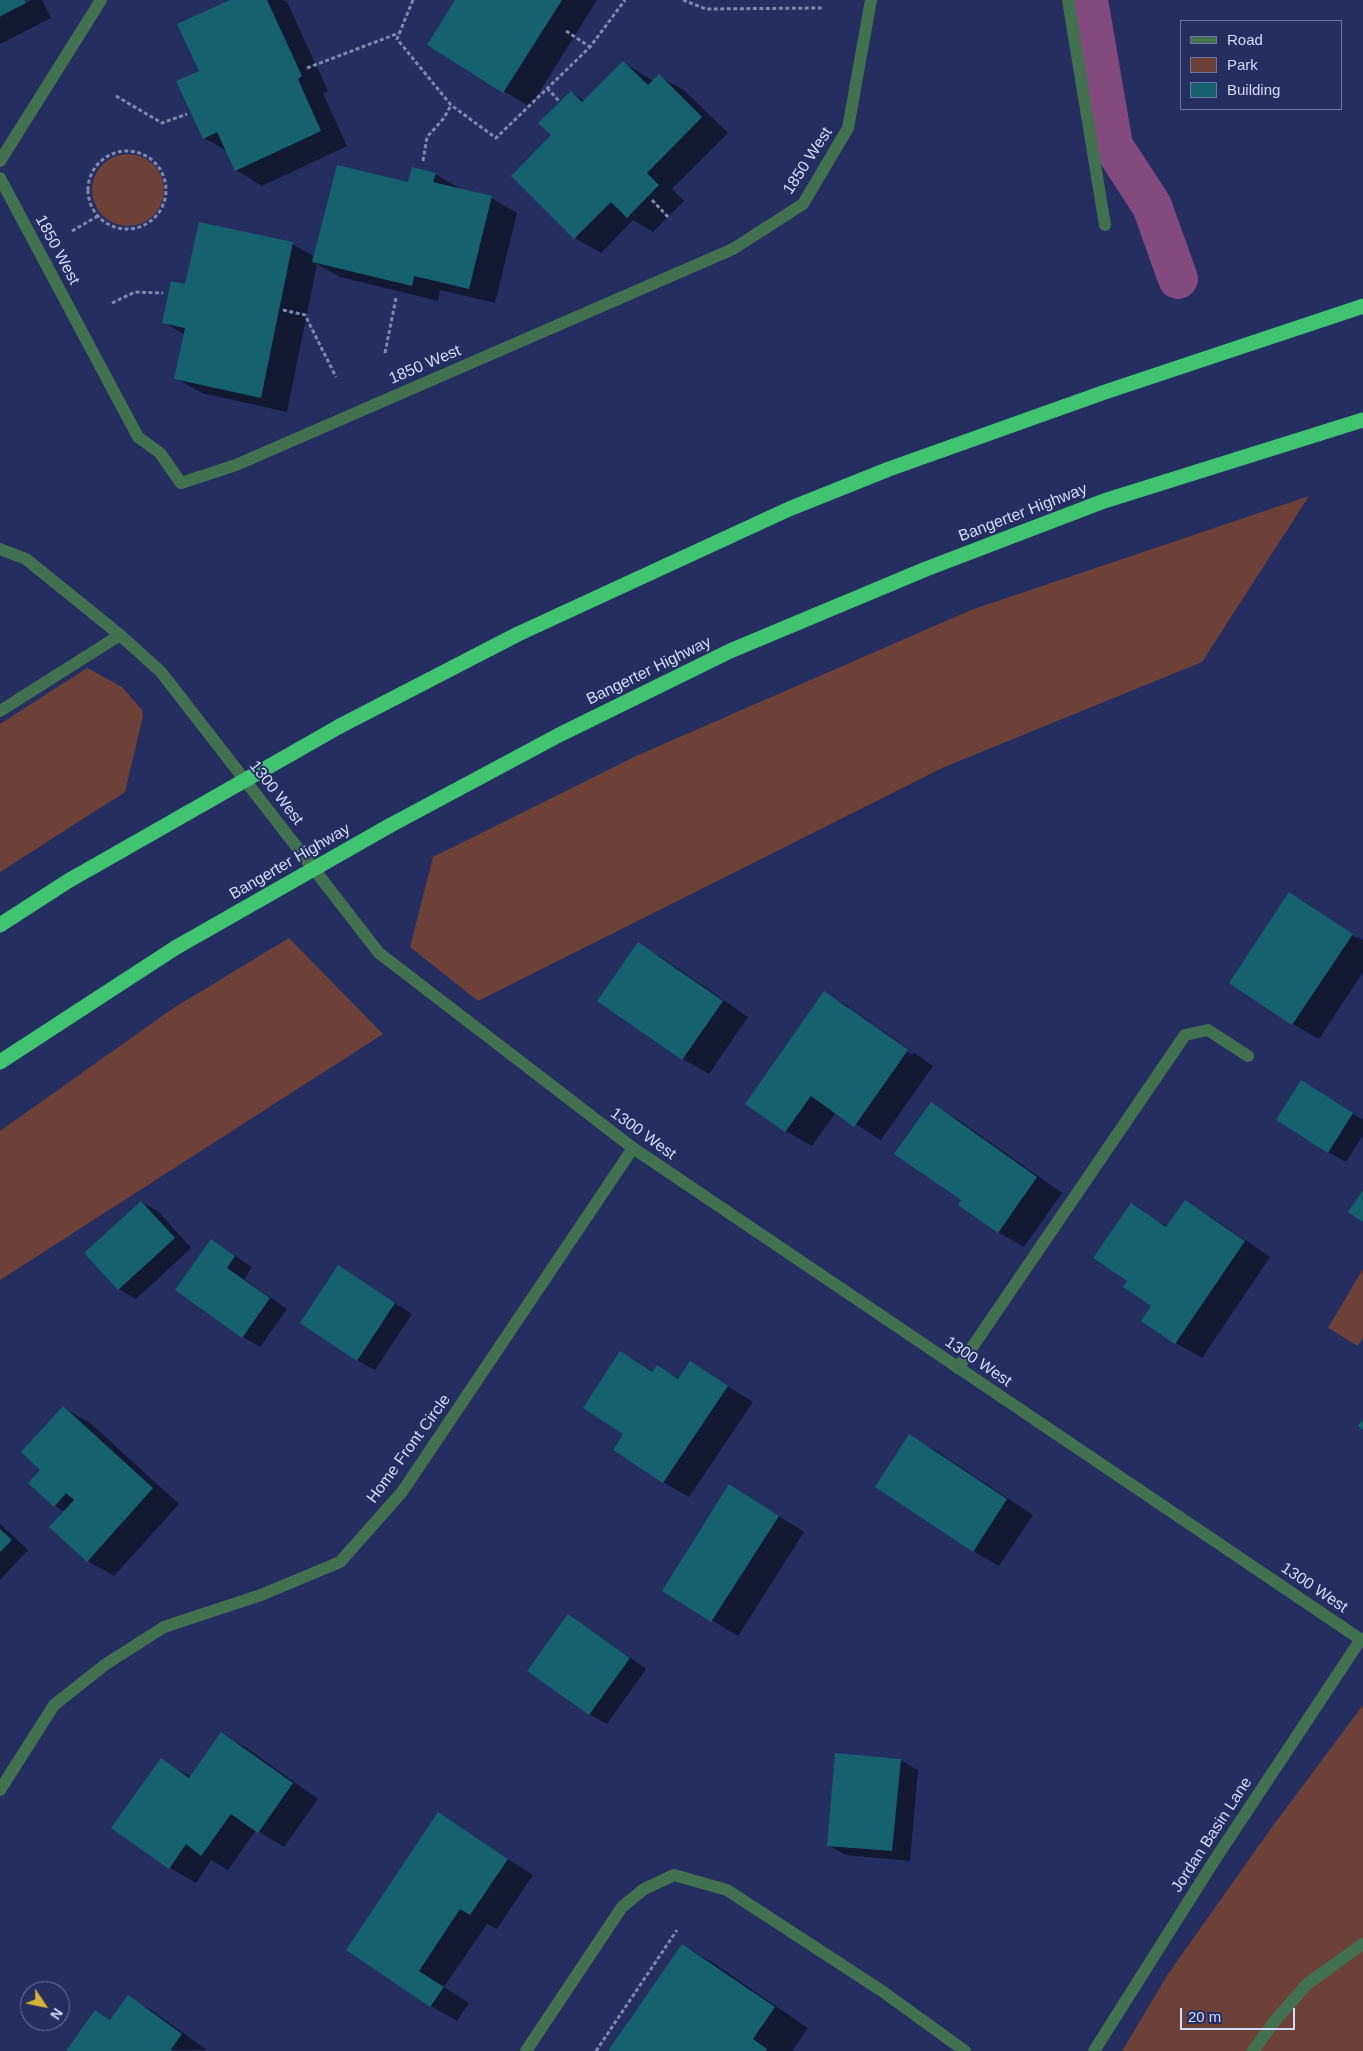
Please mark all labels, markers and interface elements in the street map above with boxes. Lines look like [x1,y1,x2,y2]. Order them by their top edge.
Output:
legend [1180,20,1343,110]
text: Road [1227,31,1263,48]
text: Park [1227,56,1258,73]
text: Building [1227,81,1280,98]
street label: 1850 West [779,124,837,198]
street label: 1850 West [31,212,83,288]
street label: 1850 West [386,341,464,389]
street label: Bangerter Highway [956,480,1090,546]
street label: Bangerter Highway [584,633,714,709]
street label: 1300 West [245,757,307,829]
street label: Bangerter Highway [226,820,354,904]
street label: 1300 West [607,1104,679,1164]
street label: 1300 West [941,1333,1015,1391]
street label: Home Front Circle [363,1391,455,1507]
street label: 1300 West [1277,1559,1351,1617]
street label: Jordan Basin Lane [1168,1774,1256,1896]
north arrow [20,1981,70,2031]
scale bar [1183,1998,1298,2030]
text: N [47,2005,66,2022]
text: 20 m [1188,2008,1221,2025]

